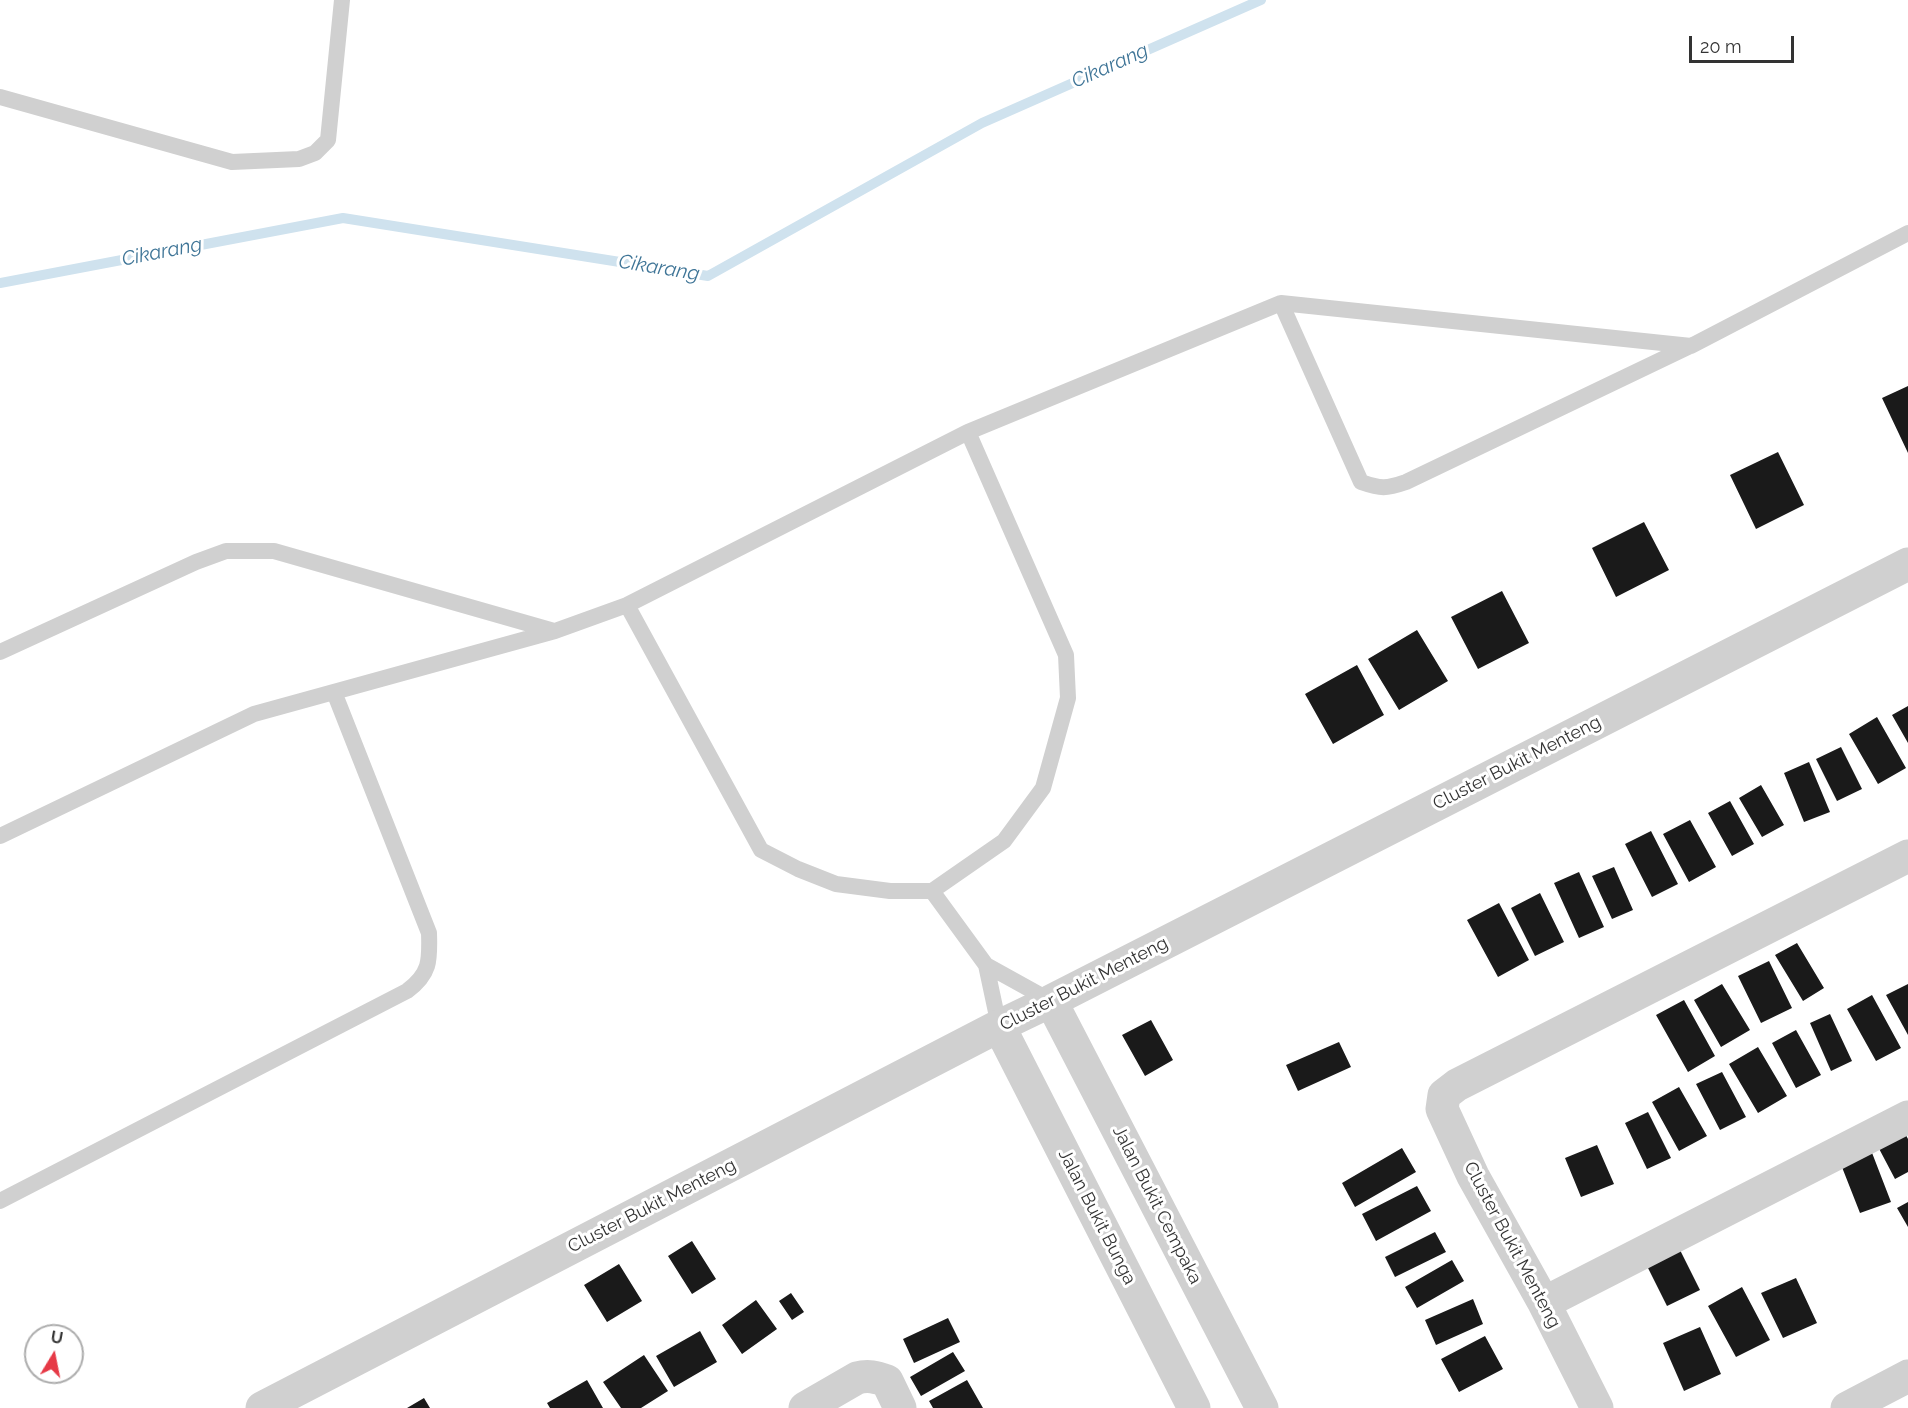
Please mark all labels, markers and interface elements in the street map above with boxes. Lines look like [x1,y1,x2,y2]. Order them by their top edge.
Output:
scale bar [1692,24,1797,62]
text: 20 m [1700,36,1742,57]
water label: Cikarang [1068,38,1152,94]
water label: Cikarang [120,232,204,272]
water label: Cikarang [617,250,701,286]
street label: Cluster Bukit Menteng [1430,711,1604,815]
street label: Cluster Bukit Menteng [997,932,1171,1036]
street label: Jalan Bukit Cempaka [1108,1122,1206,1288]
street label: Jalan Bukit Bunga [1054,1146,1140,1288]
street label: Cluster Bukit Menteng [565,1154,739,1258]
street label: Cluster Bukit Menteng [1459,1158,1565,1332]
north arrow [24,1324,84,1384]
text: U [49,1327,64,1348]

